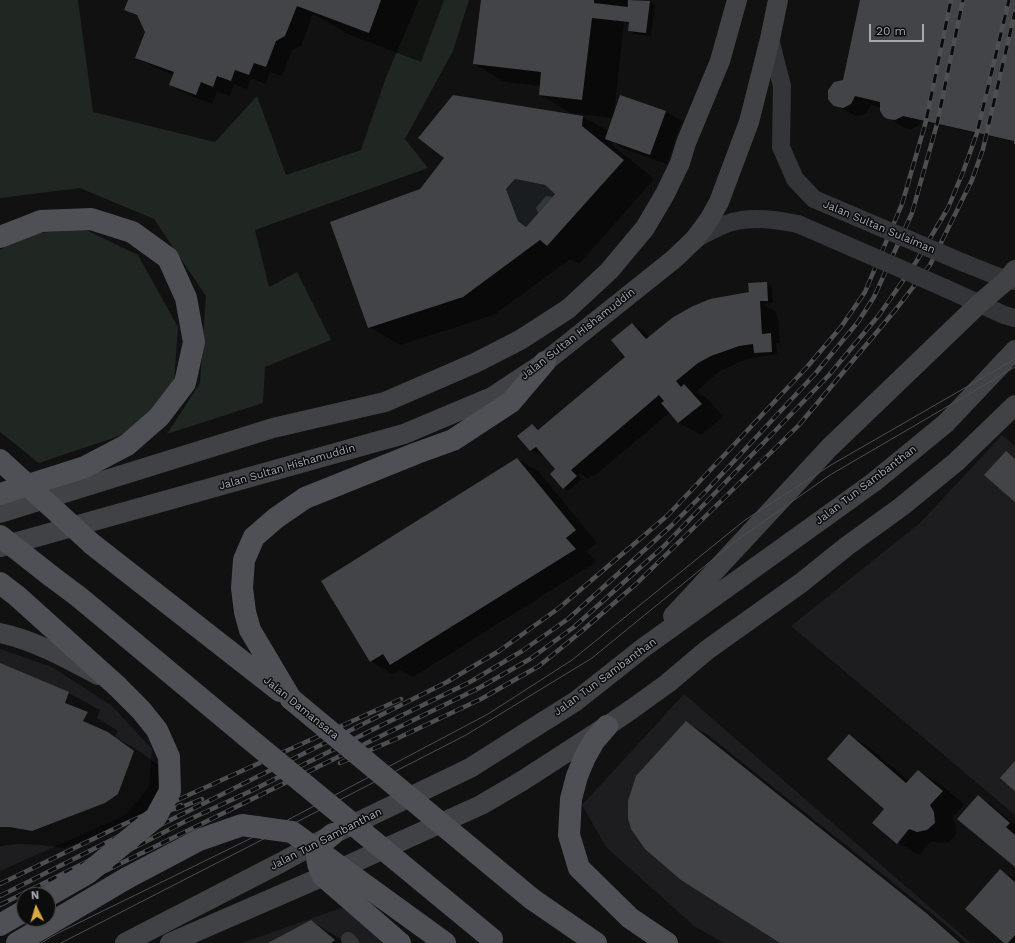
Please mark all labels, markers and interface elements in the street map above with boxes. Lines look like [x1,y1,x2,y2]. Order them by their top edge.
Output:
scale bar [871,16,926,42]
text: 20 m [876,24,906,38]
street label: Jalan Sultan Sulaiman [821,197,937,257]
street label: Jalan Sultan Hishamuddin [518,285,638,383]
street label: Jalan Sultan Hishamuddin [217,441,357,493]
street label: Jalan Tun Sambanthan [813,443,919,527]
street label: Jalan Tun Sambanthan [551,635,659,719]
street label: Jalan Damansara [261,674,341,742]
street label: Jalan Tun Sambanthan [268,805,384,873]
north arrow [16,887,56,927]
text: N [30,889,40,902]

